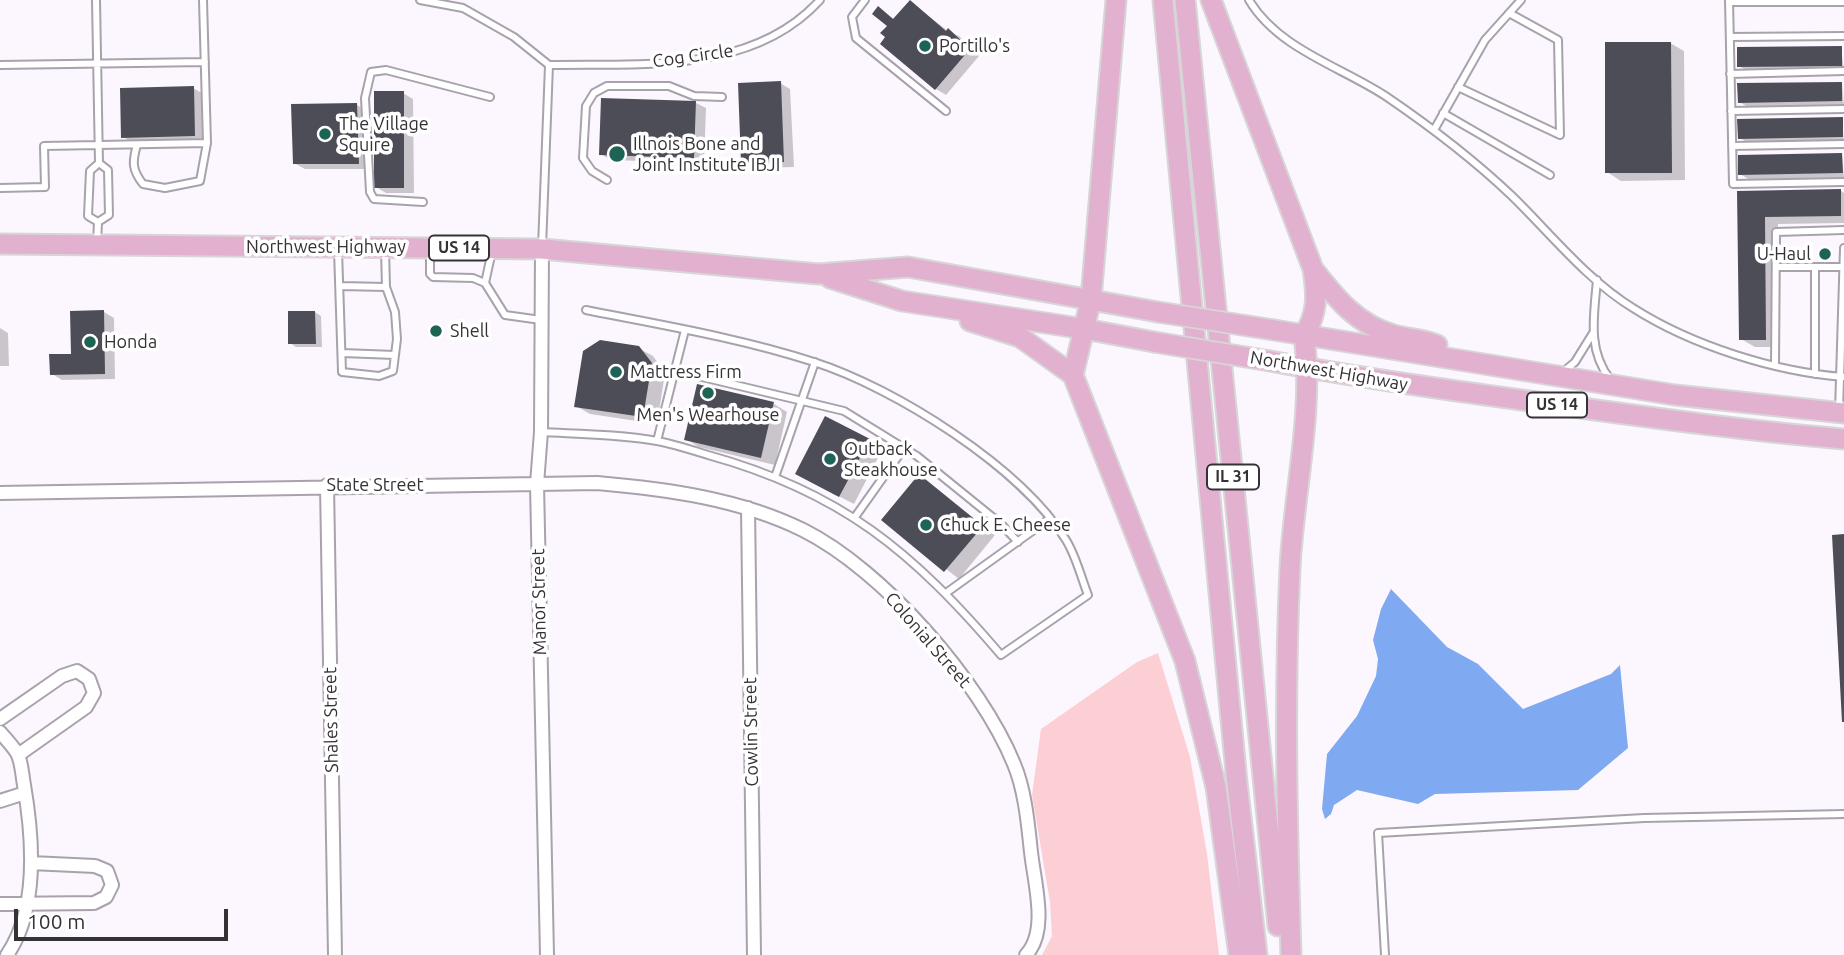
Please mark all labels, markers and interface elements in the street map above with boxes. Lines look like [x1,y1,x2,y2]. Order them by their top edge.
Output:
place label: Portillo's [939,35,1010,57]
marker: Portillo's [917,38,933,54]
street label: Cog Circle [651,40,735,72]
place label: The Village Squire [339,113,429,156]
marker: The Village Squire [317,126,333,142]
place label: Illnois Bone and Joint Institute IBJI [633,133,780,176]
marker: Illnois Bone and Joint Institute IBJI [607,144,627,164]
street label: Northwest Highway [246,236,406,258]
road number: US 14 [429,236,489,260]
place label: U-Haul [1757,243,1811,265]
marker: U-Haul [1817,246,1833,262]
place label: Shell [450,320,489,342]
marker: Shell [428,323,444,339]
place label: Honda [104,331,157,353]
marker: Honda [82,334,98,350]
street label: Northwest Highway [1248,346,1410,396]
place label: Mattress Firm [630,361,742,383]
marker: Mattress Firm [608,364,624,380]
marker: Men's Wearhouse [700,385,716,401]
road number: US 14 [1527,392,1587,418]
place label: Men's Wearhouse [637,404,779,426]
place label: Outback Steakhouse [844,438,938,480]
marker: Outback Steakhouse [822,451,838,467]
road number: IL 31 [1207,464,1259,490]
street label: State Street [326,474,424,496]
place label: Chuck E. Cheese [940,514,1071,536]
marker: Chuck E. Cheese [918,517,934,533]
street label: Manor Street [527,548,551,656]
street label: Colonial Street [881,588,975,692]
street label: Shales Street [319,667,343,773]
street label: Cowlin Street [739,677,763,787]
scale bar [18,895,231,939]
text: 100 m [27,909,85,933]

